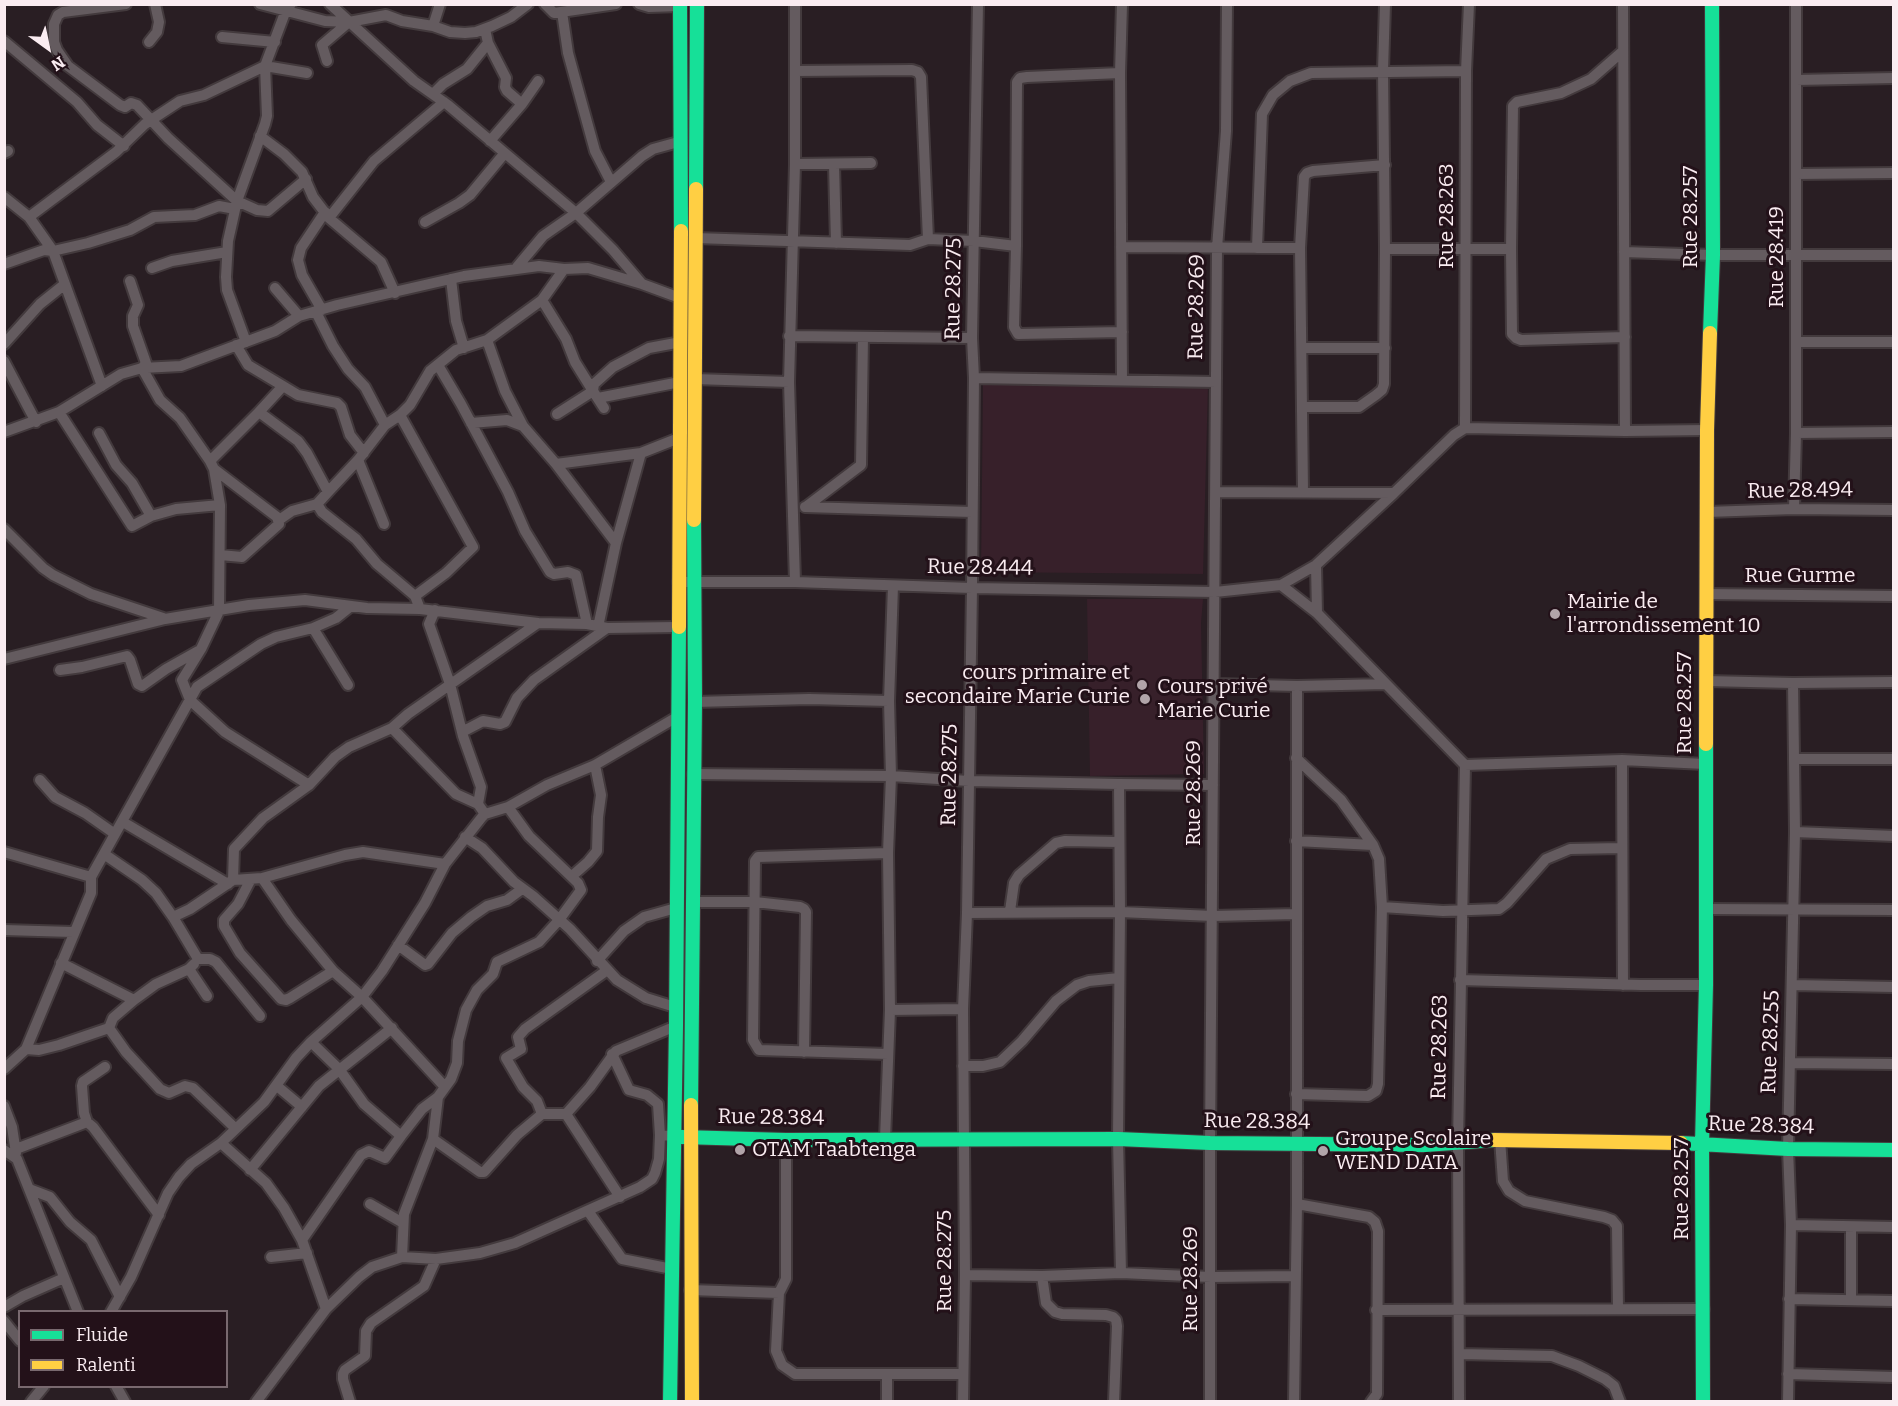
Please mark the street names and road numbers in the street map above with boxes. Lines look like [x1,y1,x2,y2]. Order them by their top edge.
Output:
street label: Rue 28.263 [1434,163,1460,269]
street label: Rue 28.257 [1678,166,1704,268]
street label: Rue 28.419 [1764,206,1790,308]
street label: Rue 28.275 [941,238,967,340]
street label: Rue 28.269 [1183,254,1211,360]
street label: Rue 28.494 [1747,477,1853,505]
street label: Rue 28.444 [927,554,1033,582]
street label: Rue Gurme [1745,563,1855,589]
street label: Rue 28.257 [1672,652,1698,754]
street label: Rue 28.275 [937,724,963,826]
street label: Rue 28.269 [1181,740,1207,846]
street label: Rue 28.255 [1757,990,1785,1094]
street label: Rue 28.263 [1426,994,1454,1100]
street label: Rue 28.384 [717,1104,825,1132]
street label: Rue 28.384 [1203,1108,1311,1136]
street label: Rue 28.384 [1707,1112,1815,1140]
street label: Rue 28.257 [1669,1138,1695,1240]
street label: Rue 28.275 [932,1210,958,1312]
street label: Rue 28.269 [1178,1226,1204,1332]

